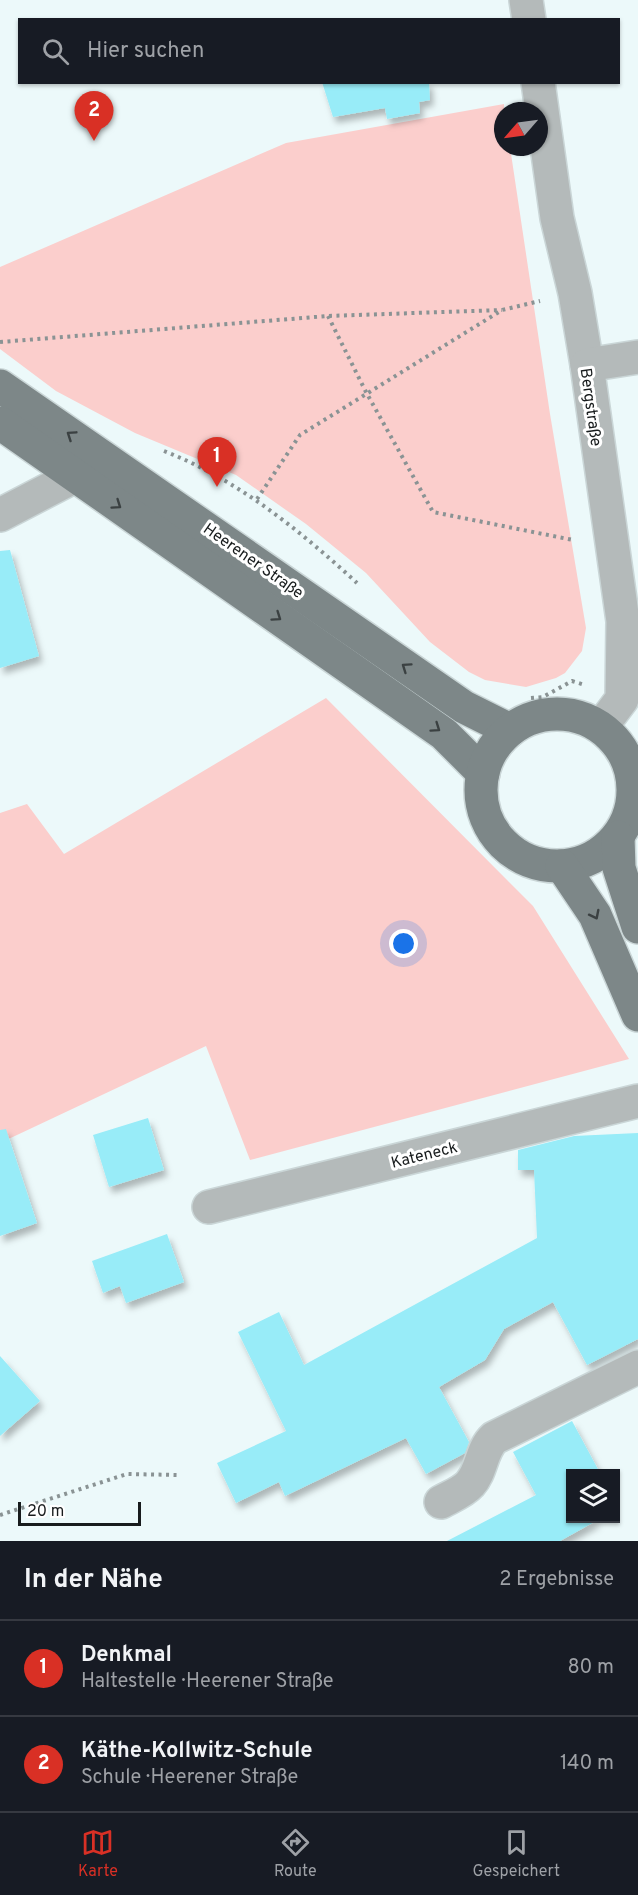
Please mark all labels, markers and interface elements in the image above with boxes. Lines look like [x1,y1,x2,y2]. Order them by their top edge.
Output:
search box [18,18,620,84]
icon: search [39,35,72,68]
text: Hier suchen [87,38,204,65]
pin: 2 [74,92,113,141]
north arrow [494,102,548,156]
street label: Bergstraße [575,367,605,448]
one-way arrow [67,431,78,442]
pin: 1 [198,438,236,487]
one-way arrow [110,498,121,509]
street label: Heerener Straße [199,520,307,604]
one-way arrow [270,610,281,621]
one-way arrow [402,663,413,674]
one-way arrow [430,721,441,732]
one-way arrow [587,908,599,919]
your location [389,929,418,958]
street label: Kateneck [389,1138,460,1174]
map controls [566,1469,620,1523]
button: layers [566,1469,620,1523]
scale bar [18,1499,141,1526]
text: 20 m [27,1502,64,1522]
text: In der Nähe [24,1564,163,1597]
text: 2 Ergebnisse [499,1567,614,1593]
text: Denkmal [81,1642,172,1669]
text: 1 [40,1655,48,1681]
text: 80 m [568,1655,614,1681]
text: Haltestelle · Heerener Straße [81,1669,334,1695]
text: Käthe-Kollwitz-Schule [81,1738,313,1765]
text: 2 [37,1751,50,1777]
text: 140 m [560,1751,614,1777]
text: Schule · Heerener Straße [81,1765,298,1791]
tab: Karte [78,1826,118,1882]
tab: Route [274,1826,317,1882]
tab: Gespeichert [473,1826,560,1882]

